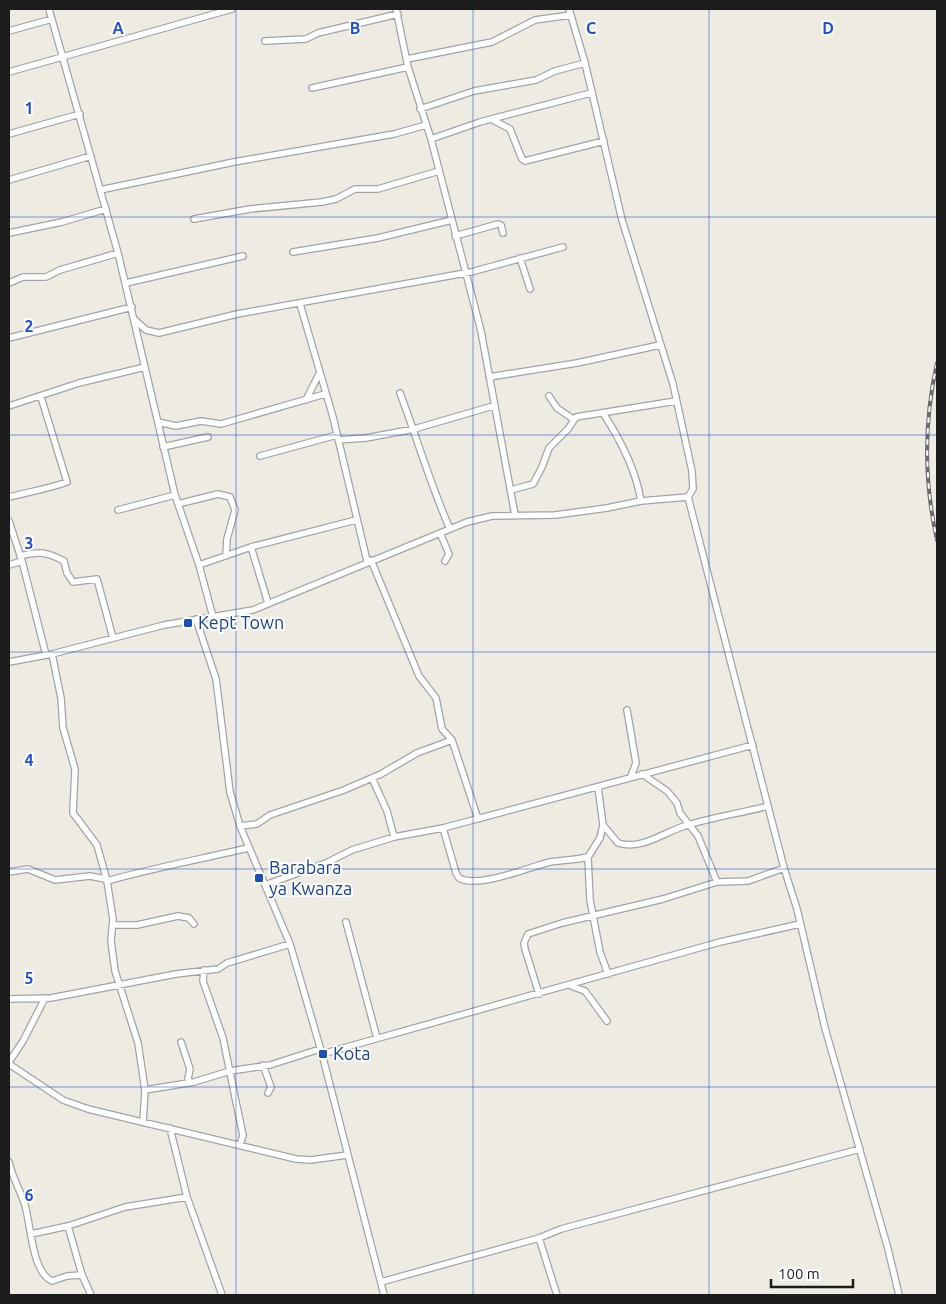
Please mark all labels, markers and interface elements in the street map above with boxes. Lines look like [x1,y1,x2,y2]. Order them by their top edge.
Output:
text: A [112,19,124,37]
text: B [350,19,360,37]
text: C [586,19,596,37]
text: D [822,19,834,37]
text: 1 [24,99,34,117]
text: 2 [24,317,34,335]
text: 3 [24,534,34,552]
place label: Kept Town [198,612,284,632]
marker: Kept Town [182,617,194,629]
text: 4 [24,751,34,769]
place label: Barabara ya Kwanza [269,857,352,898]
marker: Barabara ya Kwanza [253,872,265,884]
text: 5 [24,969,34,987]
place label: Kota [333,1043,371,1063]
marker: Kota [317,1048,329,1060]
text: 6 [24,1186,34,1204]
scale bar [771,1256,854,1288]
text: 100 m [778,1265,820,1282]

